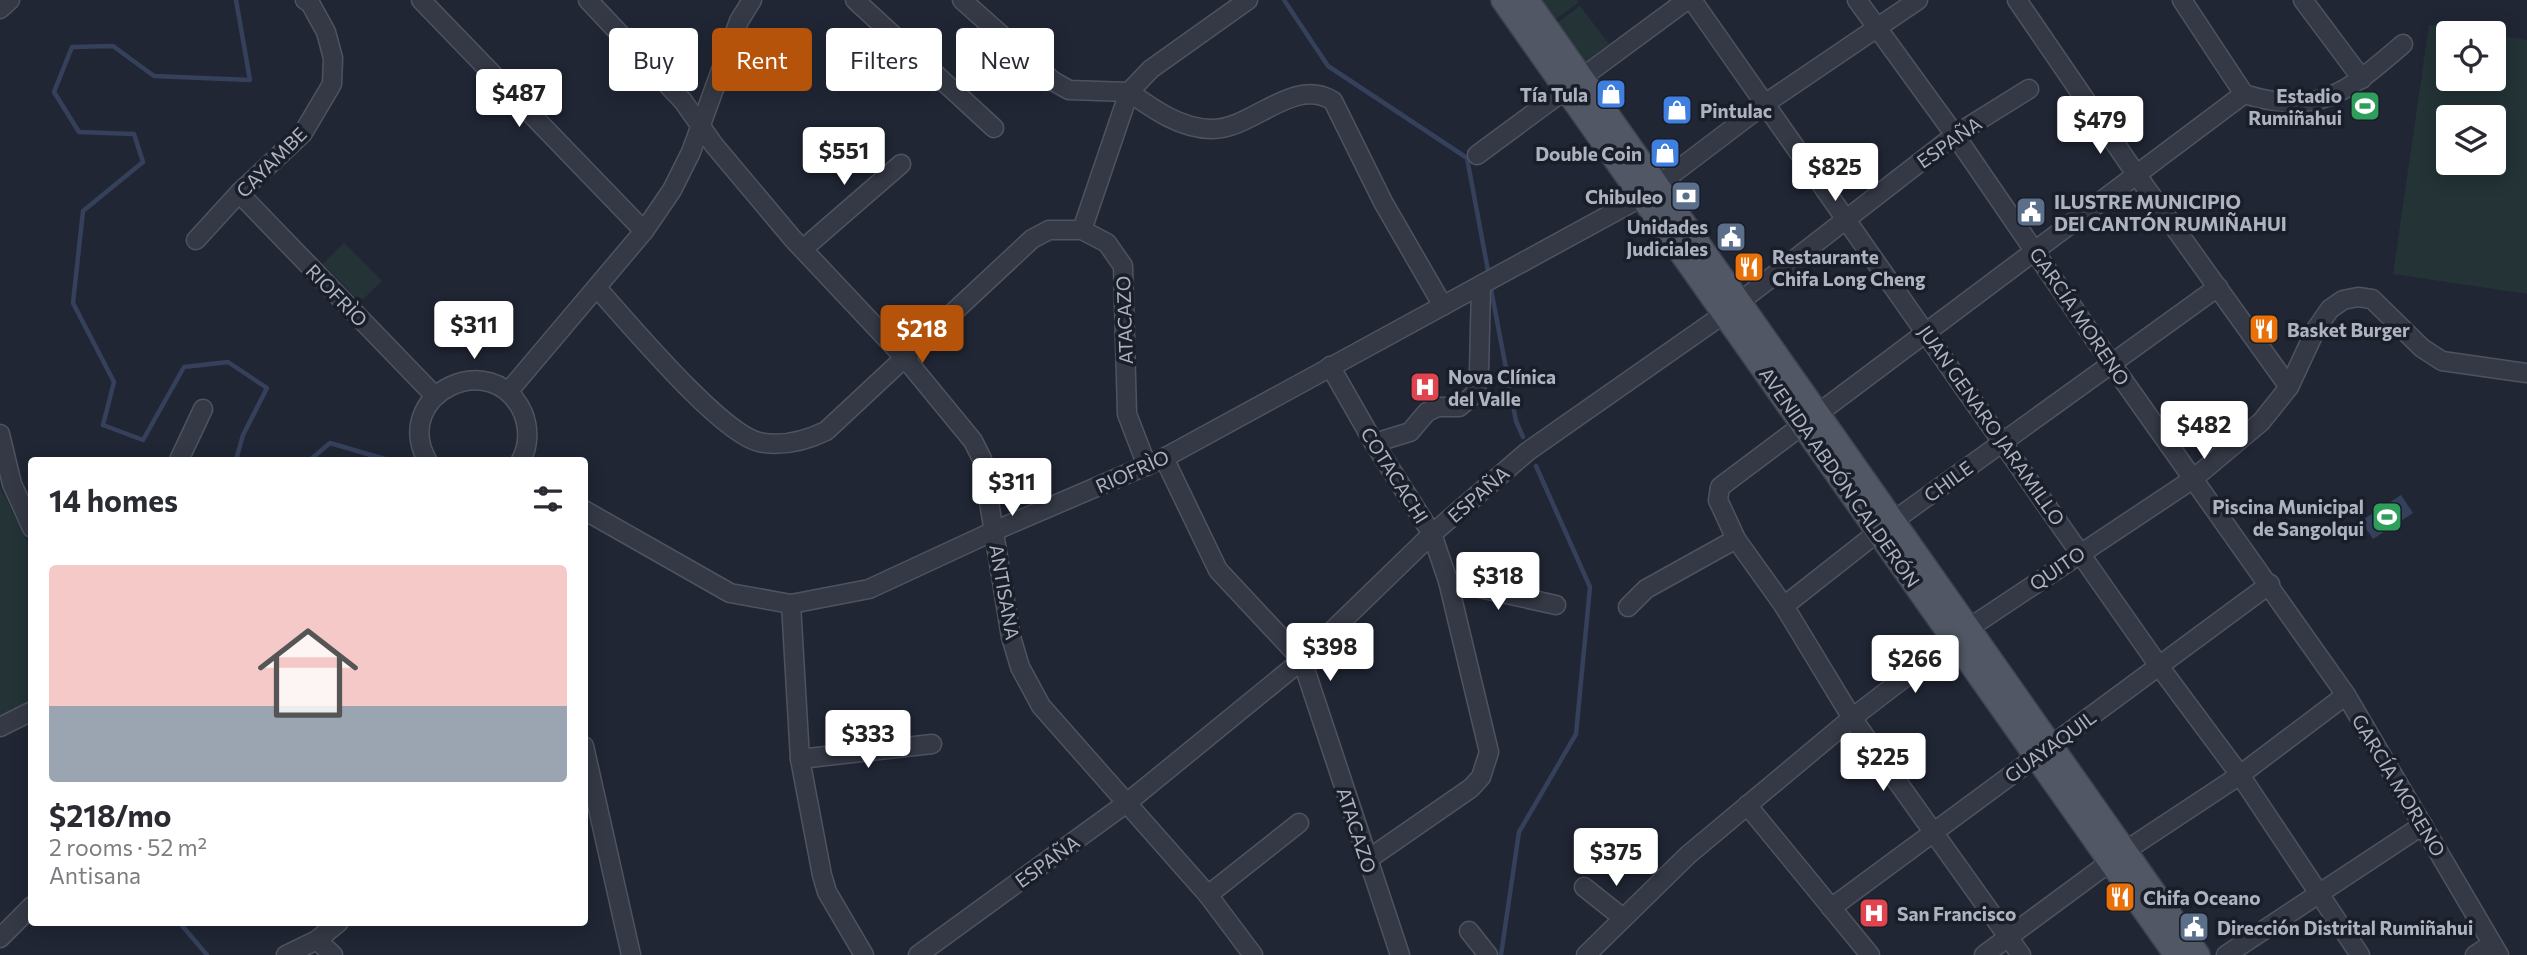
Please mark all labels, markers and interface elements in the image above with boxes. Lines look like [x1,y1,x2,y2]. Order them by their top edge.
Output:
map controls [2436,21,2506,175]
button: locate [2436,21,2506,91]
chip: Buy [609,28,698,91]
chip: Rent [712,28,812,91]
chip: Filters [826,28,942,91]
chip: New [956,28,1054,91]
pin: $487 [478,69,560,129]
shop icon: Tía Tula [1594,77,1628,111]
text: $487 [492,78,546,106]
place label: Tía Tula [1520,83,1588,106]
place label: Estadio Rumiñahui [2248,84,2342,129]
sports icon: Estadio Rumiñahui [2348,89,2382,123]
shop icon: Pintulac [1660,93,1694,127]
pin: $479 [2059,96,2141,156]
place label: Pintulac [1700,99,1772,122]
text: $479 [2073,105,2127,133]
button: layers [2436,105,2506,175]
street label: ESPAÑA [1912,111,1986,173]
street label: CAYAMBE [231,122,311,202]
pin: $551 [803,128,885,187]
text: $551 [819,136,869,164]
shop icon: Double Coin [1648,136,1682,170]
place label: Double Coin [1535,142,1642,165]
pin: $825 [1794,144,1876,203]
text: $825 [1808,152,1862,180]
bank icon: Chibuleo [1669,179,1703,213]
place label: Chibuleo [1585,185,1663,208]
place label: ILUSTRE MUNICIPIO DEl CANTÓN RUMIÑAHUI [2054,190,2287,235]
public building icon: ILUSTRE MUNICIPIO DEl CANTÓN RUMIÑAHUI [2014,195,2048,229]
place label: Unidades Judiciales [1626,215,1708,260]
public building icon: Unidades Judiciales [1714,220,1748,254]
street label: GARCÍA MORENO [2025,243,2135,389]
place label: Restaurante Chifa Long Cheng [1772,245,1926,290]
restaurant icon: Restaurante Chifa Long Cheng [1732,250,1766,284]
street label: RIOFRÌO [302,259,372,331]
street label: ATACAZO [1111,275,1137,365]
pin: $311 [433,302,515,361]
pin: $218 [881,306,963,365]
text: $311 [450,310,498,338]
restaurant icon: Basket Burger [2247,312,2281,346]
text: $218 [897,314,947,342]
place label: Basket Burger [2287,318,2410,341]
street label: JUAN GENARO JARAMILLO [1914,320,2070,530]
street label: AVENIDA ABDÓN CALDERÓN [1755,362,1926,591]
place label: Nova Clínica del Valle [1448,365,1556,410]
hospital icon: Nova Clínica del Valle [1408,370,1442,404]
pin: $482 [2163,402,2245,461]
text: $482 [2177,410,2231,438]
street label: COTACACHI [1356,423,1434,527]
street label: RIOFRÌO [1092,445,1172,497]
street label: CHILE [1919,456,1977,506]
pin: $311 [971,458,1053,518]
street label: ESPAÑA [1443,461,1513,527]
text: $311 [988,467,1036,495]
icon: filters [529,480,567,518]
text: 14 homes [49,481,178,518]
place label: Piscina Municipal de Sangolqui [2212,495,2364,540]
sports icon: Piscina Municipal de Sangolqui [2370,500,2404,534]
street label: QUITO [2025,541,2089,595]
street label: ANTISANA [985,542,1025,642]
pin: $318 [1457,552,1539,612]
text: $318 [1472,561,1524,589]
icon: home [245,610,371,736]
pin: $398 [1289,624,1371,683]
text: $398 [1302,632,1358,660]
pin: $266 [1874,636,1956,695]
text: $266 [1888,644,1942,672]
street label: GUAYAQUIL [2000,705,2100,787]
pin: $333 [827,710,909,770]
street label: GARCÍA MORENO [2347,710,2451,860]
text: $333 [841,719,895,747]
pin: $225 [1842,734,1924,793]
text: $225 [1857,742,1909,770]
street label: ATACAZO [1332,784,1382,876]
text: $218/mo [49,796,172,833]
pin: $375 [1575,828,1657,888]
street label: ESPAÑA [1010,830,1084,892]
text: 2 rooms · 52 m² [49,833,207,861]
text: $375 [1590,837,1642,865]
text: Antisana [49,861,141,889]
restaurant icon: Chifa Oceano [2103,880,2137,914]
place label: Chifa Oceano [2143,886,2261,909]
hospital icon: San Francisco [1857,896,1891,930]
place label: San Francisco [1897,902,2016,925]
public building icon: Dirección Distrital Rumiñahui [2177,910,2211,944]
place label: Dirección Distrital Rumiñahui [2217,916,2473,939]

